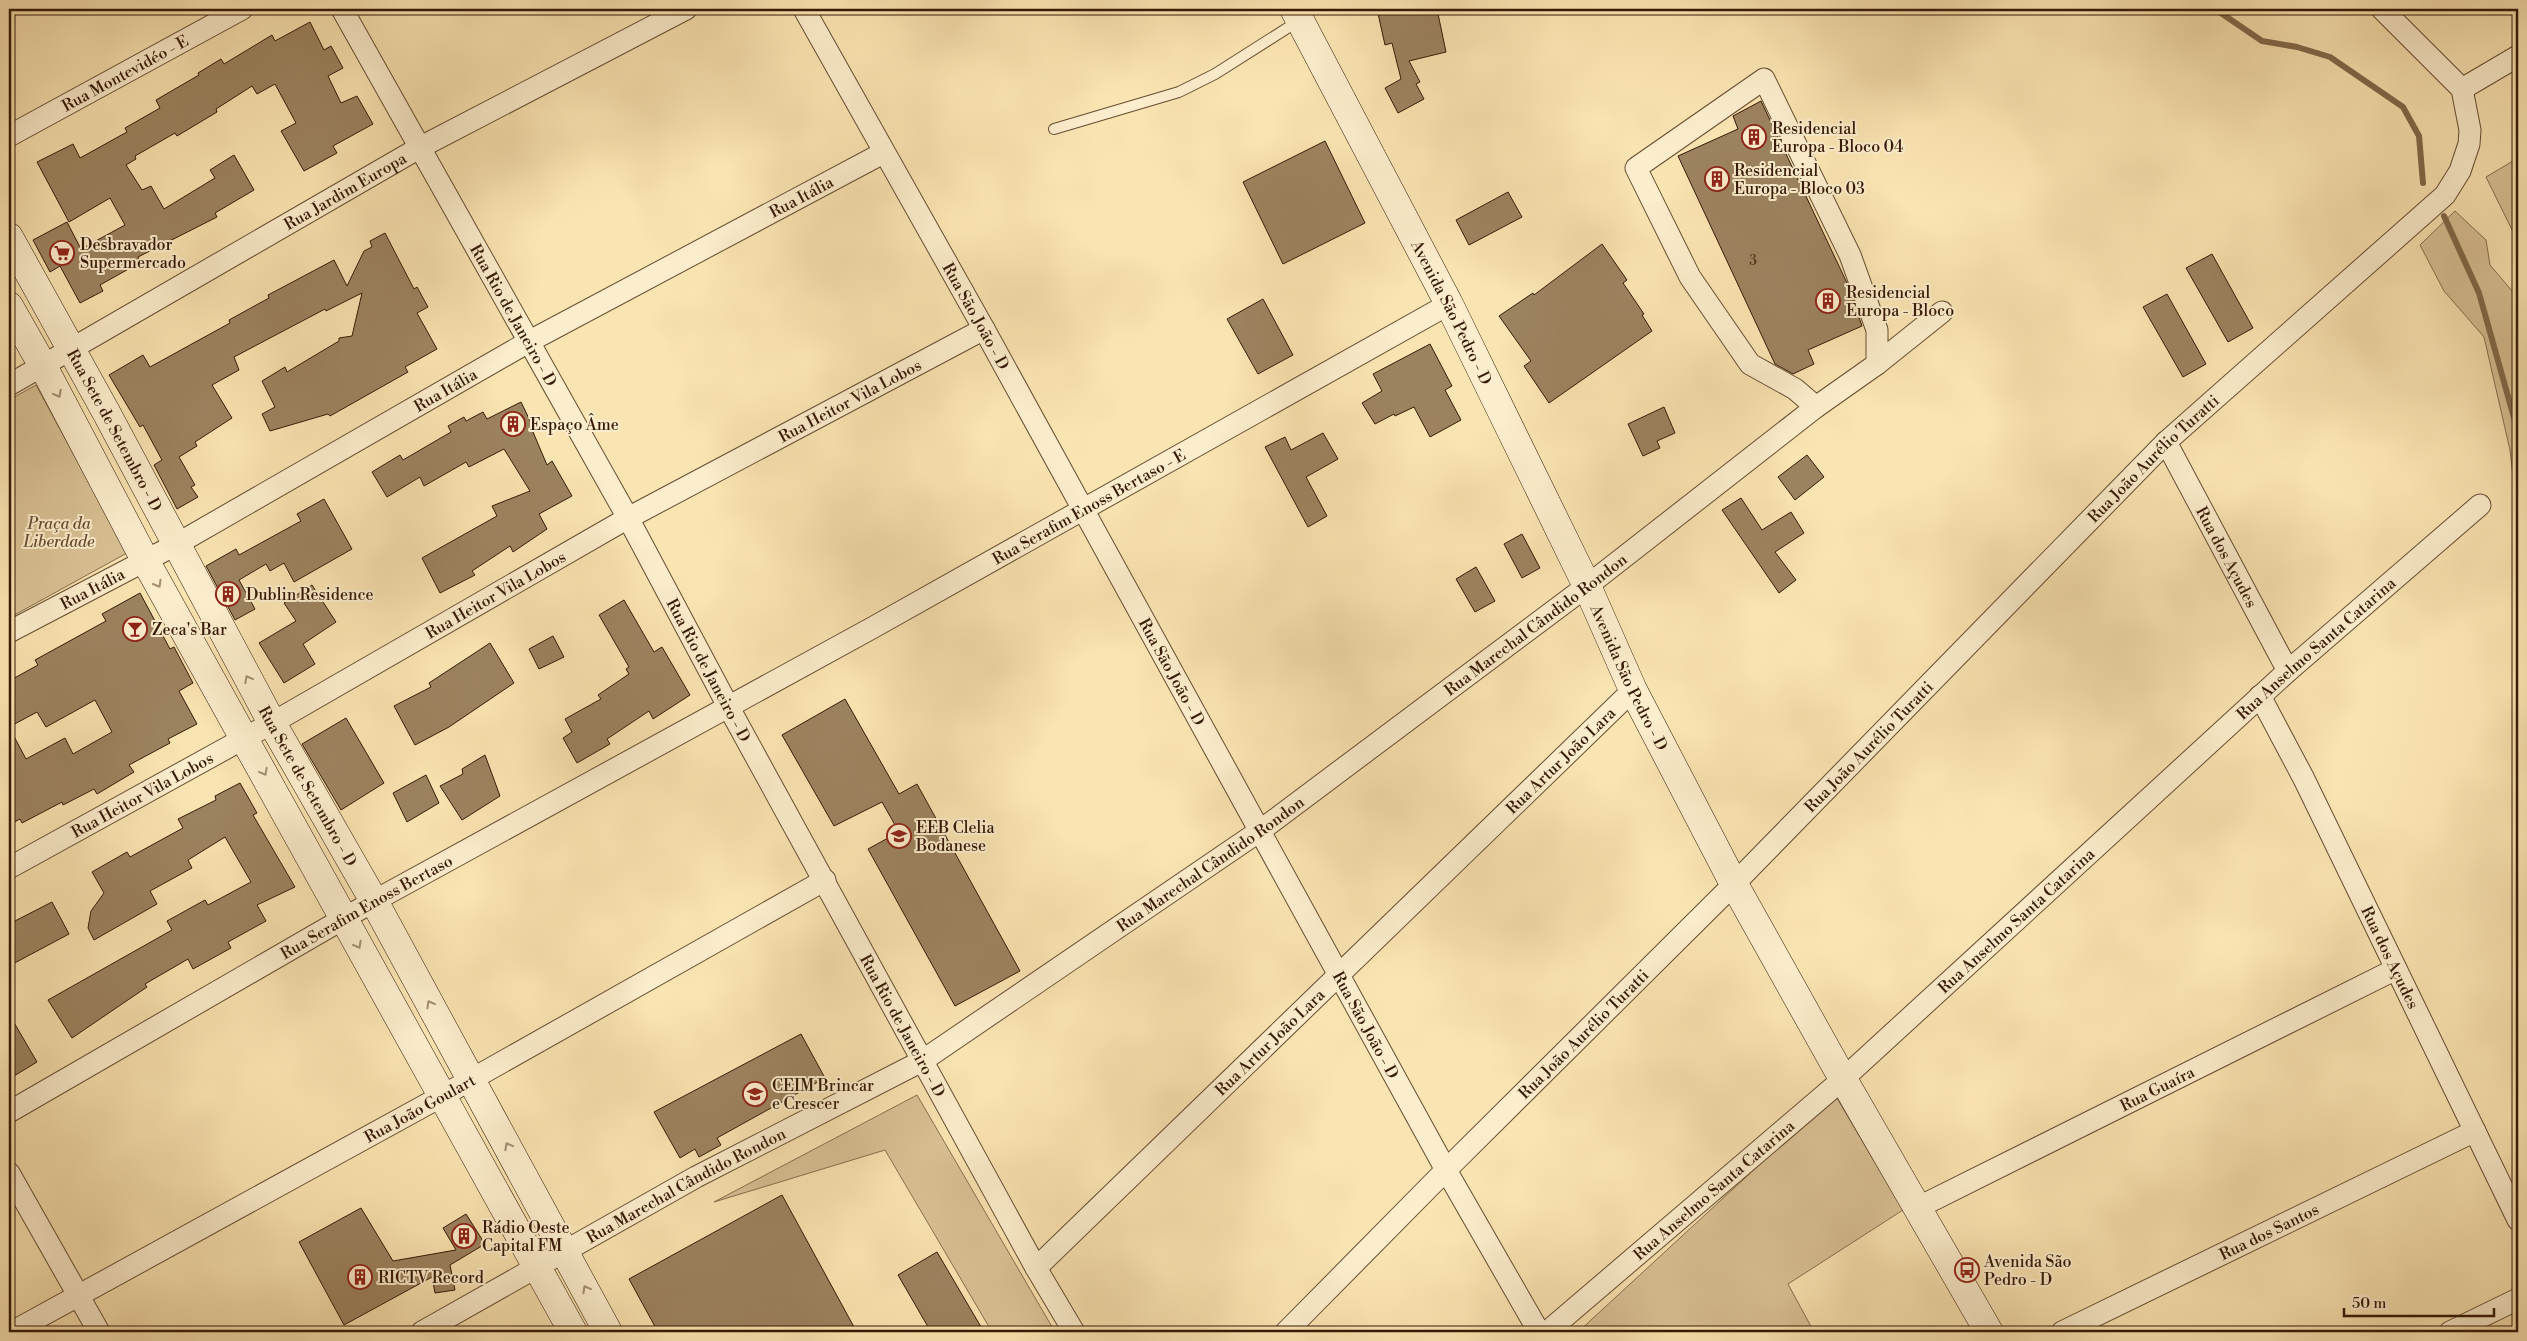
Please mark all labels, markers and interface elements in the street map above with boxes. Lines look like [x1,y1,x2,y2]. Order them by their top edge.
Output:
street label: Rua Montevidéo - E [59,31,192,116]
place label: Residencial Europa - Bloco 04 [1772,119,1904,157]
building icon: Residencial Europa - Bloco 04 [1741,124,1767,150]
street label: Rua Jardim Europa [281,148,411,235]
place label: Residencial Europa - Bloco 03 [1734,161,1865,199]
building icon: Residencial Europa - Bloco 03 [1704,166,1730,192]
street label: Rua Itália [766,172,838,223]
place label: Desbravador Supermercado [80,235,186,273]
street label: Avenida São Pedro - D [1406,236,1496,388]
supermarket icon: Desbravador Supermercado [49,240,75,266]
street label: Rua Rio de Janeiro - D [465,241,561,390]
house number: 3 [1749,252,1757,270]
street label: Rua São João - D [938,259,1013,373]
place label: Residencial Europa - Bloco [1846,283,1954,321]
building icon: Residencial Europa - Bloco [1815,288,1841,314]
street label: Rua Sete de Setembro - D [62,346,166,515]
street label: Rua Heitor Vila Lobos [775,355,925,447]
street label: Rua Itália [410,364,482,417]
one-way arrow [52,389,62,398]
street label: Rua João Aurélio Turatti [2084,391,2224,527]
building icon: Espaço Âme [500,411,526,437]
place label: Espaço Âme [530,413,619,435]
street label: Rua Serafim Enoss Bertaso - E [989,445,1189,569]
street label: Rua dos Açudes [2191,503,2261,611]
park label: Praça da Liberdade [23,514,95,552]
street label: Rua Heitor Vila Lobos [422,547,570,644]
street label: Rua Marechal Cândido Rondon [1441,549,1632,700]
street label: Rua Itália [57,564,129,614]
street label: Rua Anselmo Santa Catarina [2233,573,2401,724]
one-way arrow [152,579,162,588]
building icon: Dublin Residence [215,581,241,607]
place label: Dublin Residence [246,585,374,605]
street label: Rua Rio de Janeiro - D [662,595,755,746]
street label: Avenida São Pedro - D [1585,601,1672,754]
street label: Rua São João - D [1134,615,1209,729]
bar icon: Zeca's Bar [122,616,148,642]
place label: Zeca's Bar [152,620,227,640]
one-way arrow [244,675,254,684]
street label: Rua João Aurélio Turatti [1801,677,1938,817]
street label: Rua Sete de Setembro - D [254,703,361,870]
street label: Rua Artur João Lara [1502,703,1621,819]
street label: Rua Heitor Vila Lobos [68,748,217,843]
one-way arrow [257,767,267,776]
street label: Rua Marechal Cândido Rondon [1113,792,1309,937]
place label: EEB Clelia Bodanese [915,818,995,856]
school or university icon: EEB Clelia Bodanese [886,823,912,849]
street label: Rua Anselmo Santa Catarina [1934,844,2100,998]
street label: Rua Serafim Enoss Bertaso [277,851,456,964]
street label: Rua dos Açudes [2356,903,2423,1012]
one-way arrow [352,940,362,949]
street label: Rua Rio de Janeiro - D [855,951,949,1101]
street label: Rua João Aurélio Turatti [1514,965,1653,1104]
street label: Rua São João - D [1328,968,1403,1082]
street label: Rua Artur João Lara [1211,984,1330,1100]
one-way arrow [426,1000,436,1009]
street label: Rua Guaíra [2117,1062,2199,1116]
street label: Rua João Goulart [361,1070,479,1148]
place label: CEIM Brincar e Crescer [772,1076,874,1114]
school or university icon: CEIM Brincar e Crescer [742,1081,768,1107]
street label: Rua Anselmo Santa Catarina [1629,1115,1800,1265]
street label: Rua Marechal Cândido Rondon [583,1124,790,1248]
one-way arrow [504,1143,514,1152]
street label: Rua dos Santos [2216,1200,2322,1265]
place label: Rádio Oeste Capital FM [482,1218,570,1256]
building icon: Rádio Oeste Capital FM [451,1223,477,1249]
place label: Avenida São Pedro - D [1983,1252,2072,1290]
bus stop icon: Avenida São Pedro - D [1954,1257,1980,1283]
building icon: RICTV Record [347,1264,373,1290]
place label: RICTV Record [378,1268,484,1288]
one-way arrow [582,1285,592,1294]
scale bar [2344,1286,2494,1318]
text: 50 m [2352,1294,2386,1313]

